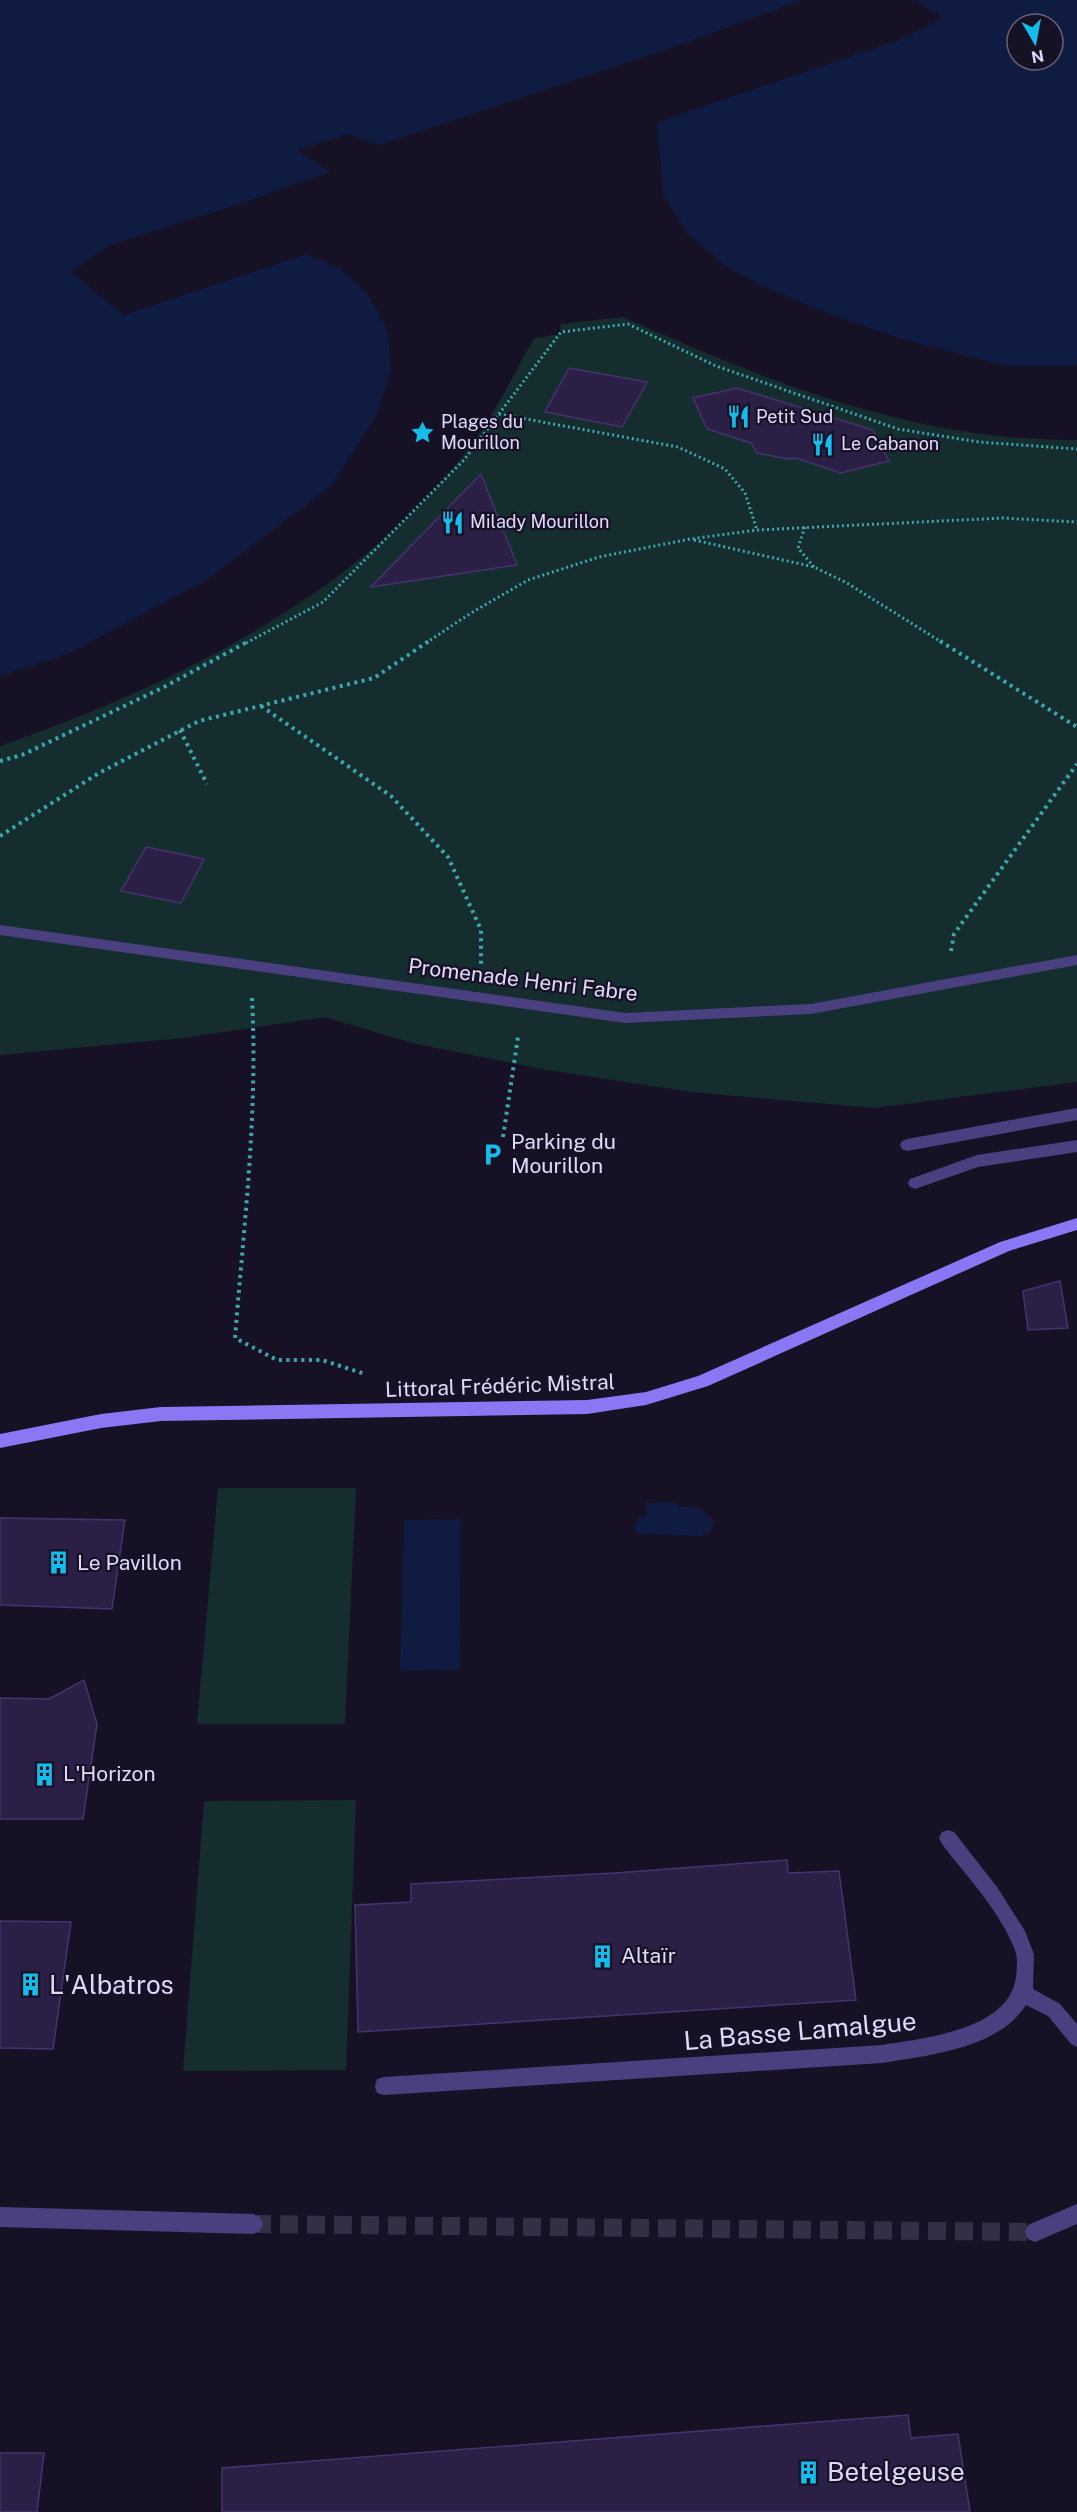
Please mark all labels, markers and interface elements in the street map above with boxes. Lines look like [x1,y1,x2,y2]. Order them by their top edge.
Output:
north arrow [1005,12,1065,72]
text: N [1030,46,1045,67]
restaurant icon: Petit Sud [725,404,751,430]
place label: Petit Sud [756,406,833,427]
place label: Plages du Mourillon [441,411,523,453]
place icon: Plages du Mourillon [410,419,436,445]
restaurant icon: Le Cabanon [810,431,836,457]
place label: Le Cabanon [841,433,939,454]
restaurant icon: Milady Mourillon [439,509,465,535]
place label: Milady Mourillon [470,511,609,532]
street label: Promenade Henri Fabre [407,953,639,1006]
place label: Parking du Mourillon [511,1129,616,1178]
parking icon: Parking du Mourillon [480,1141,506,1167]
street label: Littoral Frédéric Mistral [385,1369,615,1402]
building icon: Le Pavillon [46,1550,72,1576]
place label: Le Pavillon [77,1550,182,1575]
building icon: L'Horizon [32,1761,58,1787]
place label: L'Horizon [63,1761,156,1786]
building icon: Altaïr [590,1943,616,1969]
place label: Altaïr [621,1943,676,1968]
place label: L'Albatros [49,1969,174,2000]
building icon: L'Albatros [18,1972,44,1998]
street label: La Basse Lamalgue [682,2005,918,2056]
place label: Betelgeuse [827,2456,965,2487]
building icon: Betelgeuse [796,2459,822,2485]

